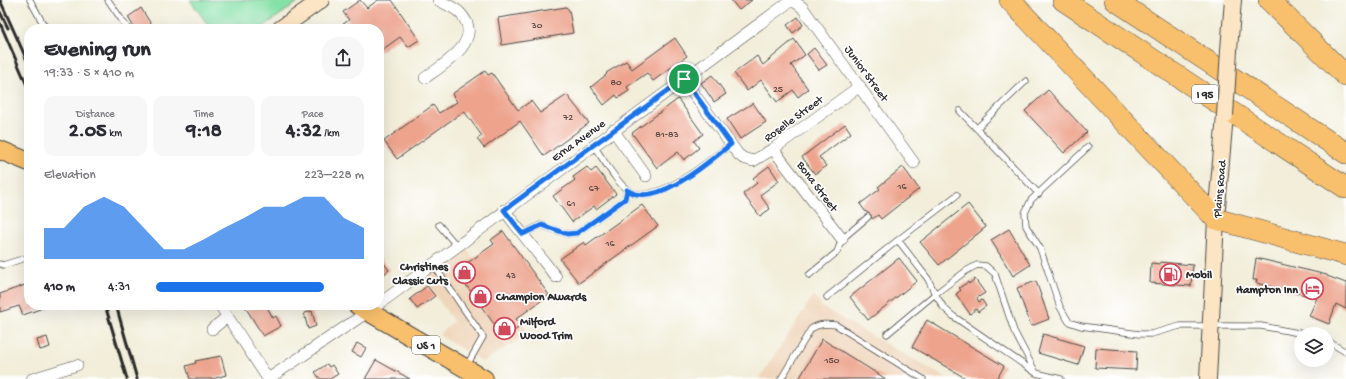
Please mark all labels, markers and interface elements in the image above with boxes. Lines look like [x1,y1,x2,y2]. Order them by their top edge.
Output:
house number: 30 [531,20,543,32]
button: share [322,37,364,79]
text: Evening run [44,38,151,64]
street label: Junior Street [840,44,891,106]
pin [667,62,701,96]
text: 19:33 · 5 × 410 m [44,66,134,81]
icon: arrive [673,68,695,90]
house number: 80 [610,77,622,89]
house number: 25 [773,84,783,96]
road number: I 95 [1192,85,1218,103]
street label: Roselle Street [762,93,827,146]
text: Distance [76,109,115,121]
text: Time [194,109,214,121]
text: Pace [302,109,323,121]
house number: 72 [562,112,573,124]
street label: Erna Avenue [550,117,609,166]
text: 2.05 [69,121,107,144]
text: 9:18 [186,121,222,144]
text: 4:32 [286,121,322,144]
text: km [107,128,122,140]
text: /km [322,128,340,140]
house number: 81-83 [655,129,679,141]
street label: Bona Street [792,158,841,216]
street label: Plains Road [1211,159,1231,220]
text: Elevation [44,168,96,183]
text: 223–228 m [304,168,364,183]
house number: 16 [896,181,907,193]
house number: 67 [589,183,600,195]
house number: 61 [566,198,576,210]
house number: 16 [604,238,615,250]
shop icon: Christines Classic Cuts [451,260,477,286]
place label: Christines Classic Cuts [391,261,449,289]
fuel station icon: Mobil [1158,261,1184,287]
place label: Mobil [1186,269,1212,283]
house number: 43 [506,270,516,282]
hotel icon: Hampton Inn [1300,276,1326,302]
text: 410 m [44,280,75,295]
text: 4:31 [108,280,130,295]
shop icon: Champion Awards [467,283,493,309]
place label: Hampton Inn [1236,284,1298,298]
place label: Champion Awards [495,291,587,305]
shop icon: Milford Wood Trim [492,315,518,341]
place label: Milford Wood Trim [519,316,573,344]
map controls [1294,327,1334,367]
button: layers [1294,327,1334,367]
road number: US 1 [412,336,440,354]
house number: 150 [824,355,840,367]

